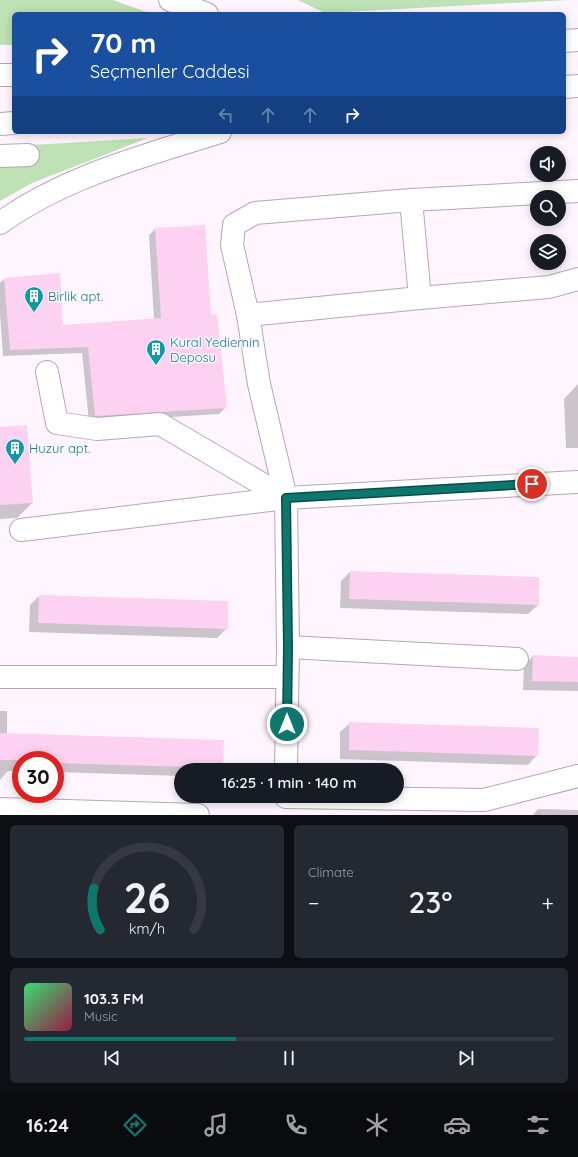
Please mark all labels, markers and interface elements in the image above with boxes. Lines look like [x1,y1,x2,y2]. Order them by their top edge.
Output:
text: 70 m [90,25,156,60]
icon: right [24,28,76,80]
text: Seçmenler Caddesi [90,60,250,83]
icon: left [215,104,237,126]
icon: ahead [257,104,279,126]
icon: ahead [299,104,321,126]
icon: right [341,104,363,126]
map controls [530,146,566,270]
button: sound [530,146,566,182]
button: search [530,190,566,226]
button: layers [530,234,566,270]
building icon: Birlik apt. [23,285,45,313]
place label: Birlik apt. [48,288,103,304]
place label: Kural Yediemin Deposu [170,334,260,365]
building icon: Kural Yediemin Deposu [145,338,167,366]
building icon: Huzur apt. [4,437,26,465]
place label: Huzur apt. [29,440,90,456]
pin [515,467,549,501]
icon: arrive [521,473,543,495]
position arrow [266,703,308,745]
speed limit sign: 30 [12,751,64,803]
text: 16:25 · 1 min · 140 m [222,773,356,792]
text: Climate [308,864,354,880]
text: 26 [124,870,170,922]
text: 23° [408,883,453,921]
text: − [308,889,319,917]
text: + [542,889,554,917]
text: km/h [129,919,165,937]
text: 103.3 FM [84,989,144,1008]
text: Music [84,1008,118,1024]
icon: previous [101,1047,123,1069]
icon: pause [278,1047,300,1069]
icon: next [455,1047,477,1069]
icon: directions [121,1111,149,1139]
icon: music [202,1111,230,1139]
icon: phone [282,1111,310,1139]
icon: climate [363,1111,391,1139]
icon: car [443,1111,471,1139]
icon: filters [524,1111,552,1139]
text: 16:24 [26,1114,69,1137]

